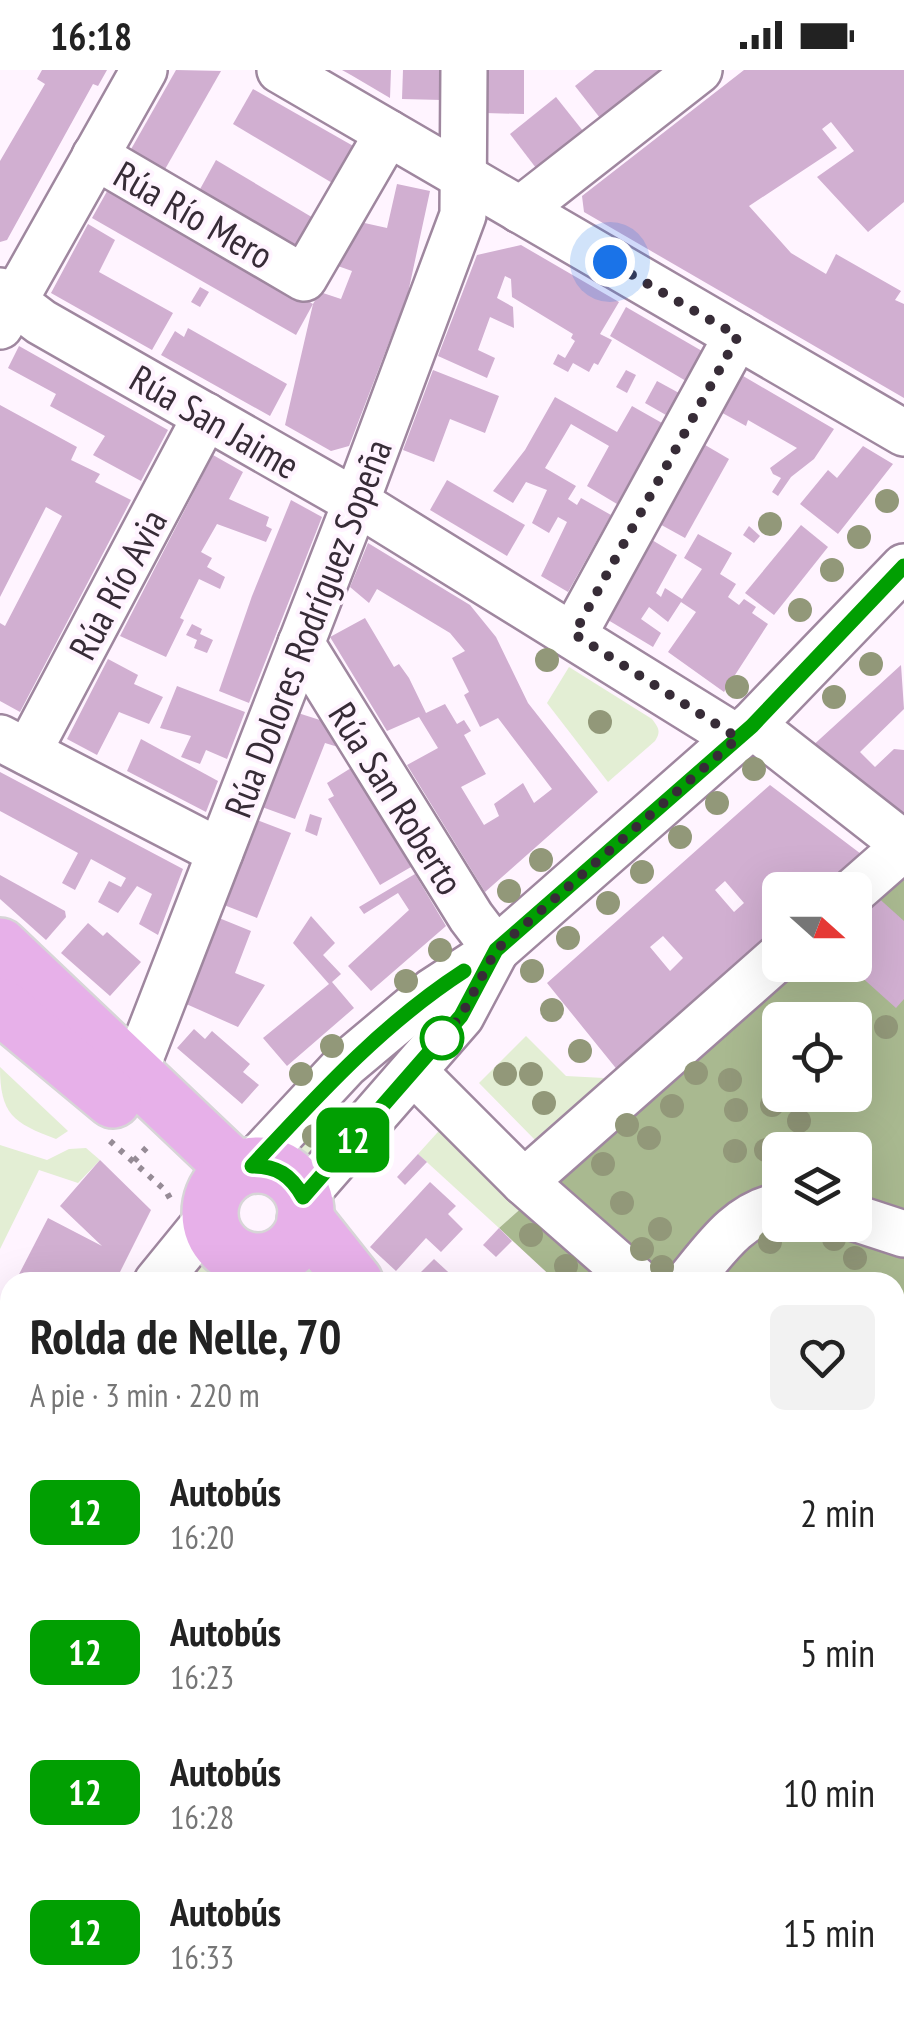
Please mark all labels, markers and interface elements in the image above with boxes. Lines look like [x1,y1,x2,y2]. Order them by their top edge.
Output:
text: 16:18 [50,11,132,60]
street label: Rúa Río Mero [106,149,282,279]
your location [585,237,635,287]
street label: Rúa San Jaime [122,353,308,489]
street label: Rúa Dolores Rodríguez Sopeña [212,432,402,824]
street label: Rúa Río Avia [57,501,177,667]
street label: Rúa San Roberto [319,693,475,903]
north arrow [762,872,872,982]
map controls [762,872,872,1242]
button: locate [762,1002,872,1112]
unlabelled marker [421,1017,463,1059]
line badge: 12 [308,1108,398,1172]
text: 12 [336,1117,370,1163]
button: layers [762,1132,872,1242]
text: Rolda de Nelle, 70 [30,1305,342,1367]
button: heart [770,1305,875,1410]
text: A pie · 3 min · 220 m [30,1374,260,1416]
text: Autobús [170,1467,281,1516]
text: 2 min [800,1488,875,1537]
text: 12 [68,1489,102,1535]
text: 16:20 [170,1516,234,1558]
text: Autobús [170,1607,281,1656]
text: 5 min [800,1628,875,1677]
text: 12 [68,1629,102,1675]
text: 16:23 [170,1656,234,1698]
text: Autobús [170,1747,281,1796]
text: 10 min [783,1768,875,1817]
text: 12 [68,1769,102,1815]
text: 16:28 [170,1796,234,1838]
text: Autobús [170,1887,281,1936]
text: 15 min [783,1908,875,1957]
text: 12 [68,1909,102,1955]
text: 16:33 [170,1936,234,1978]

